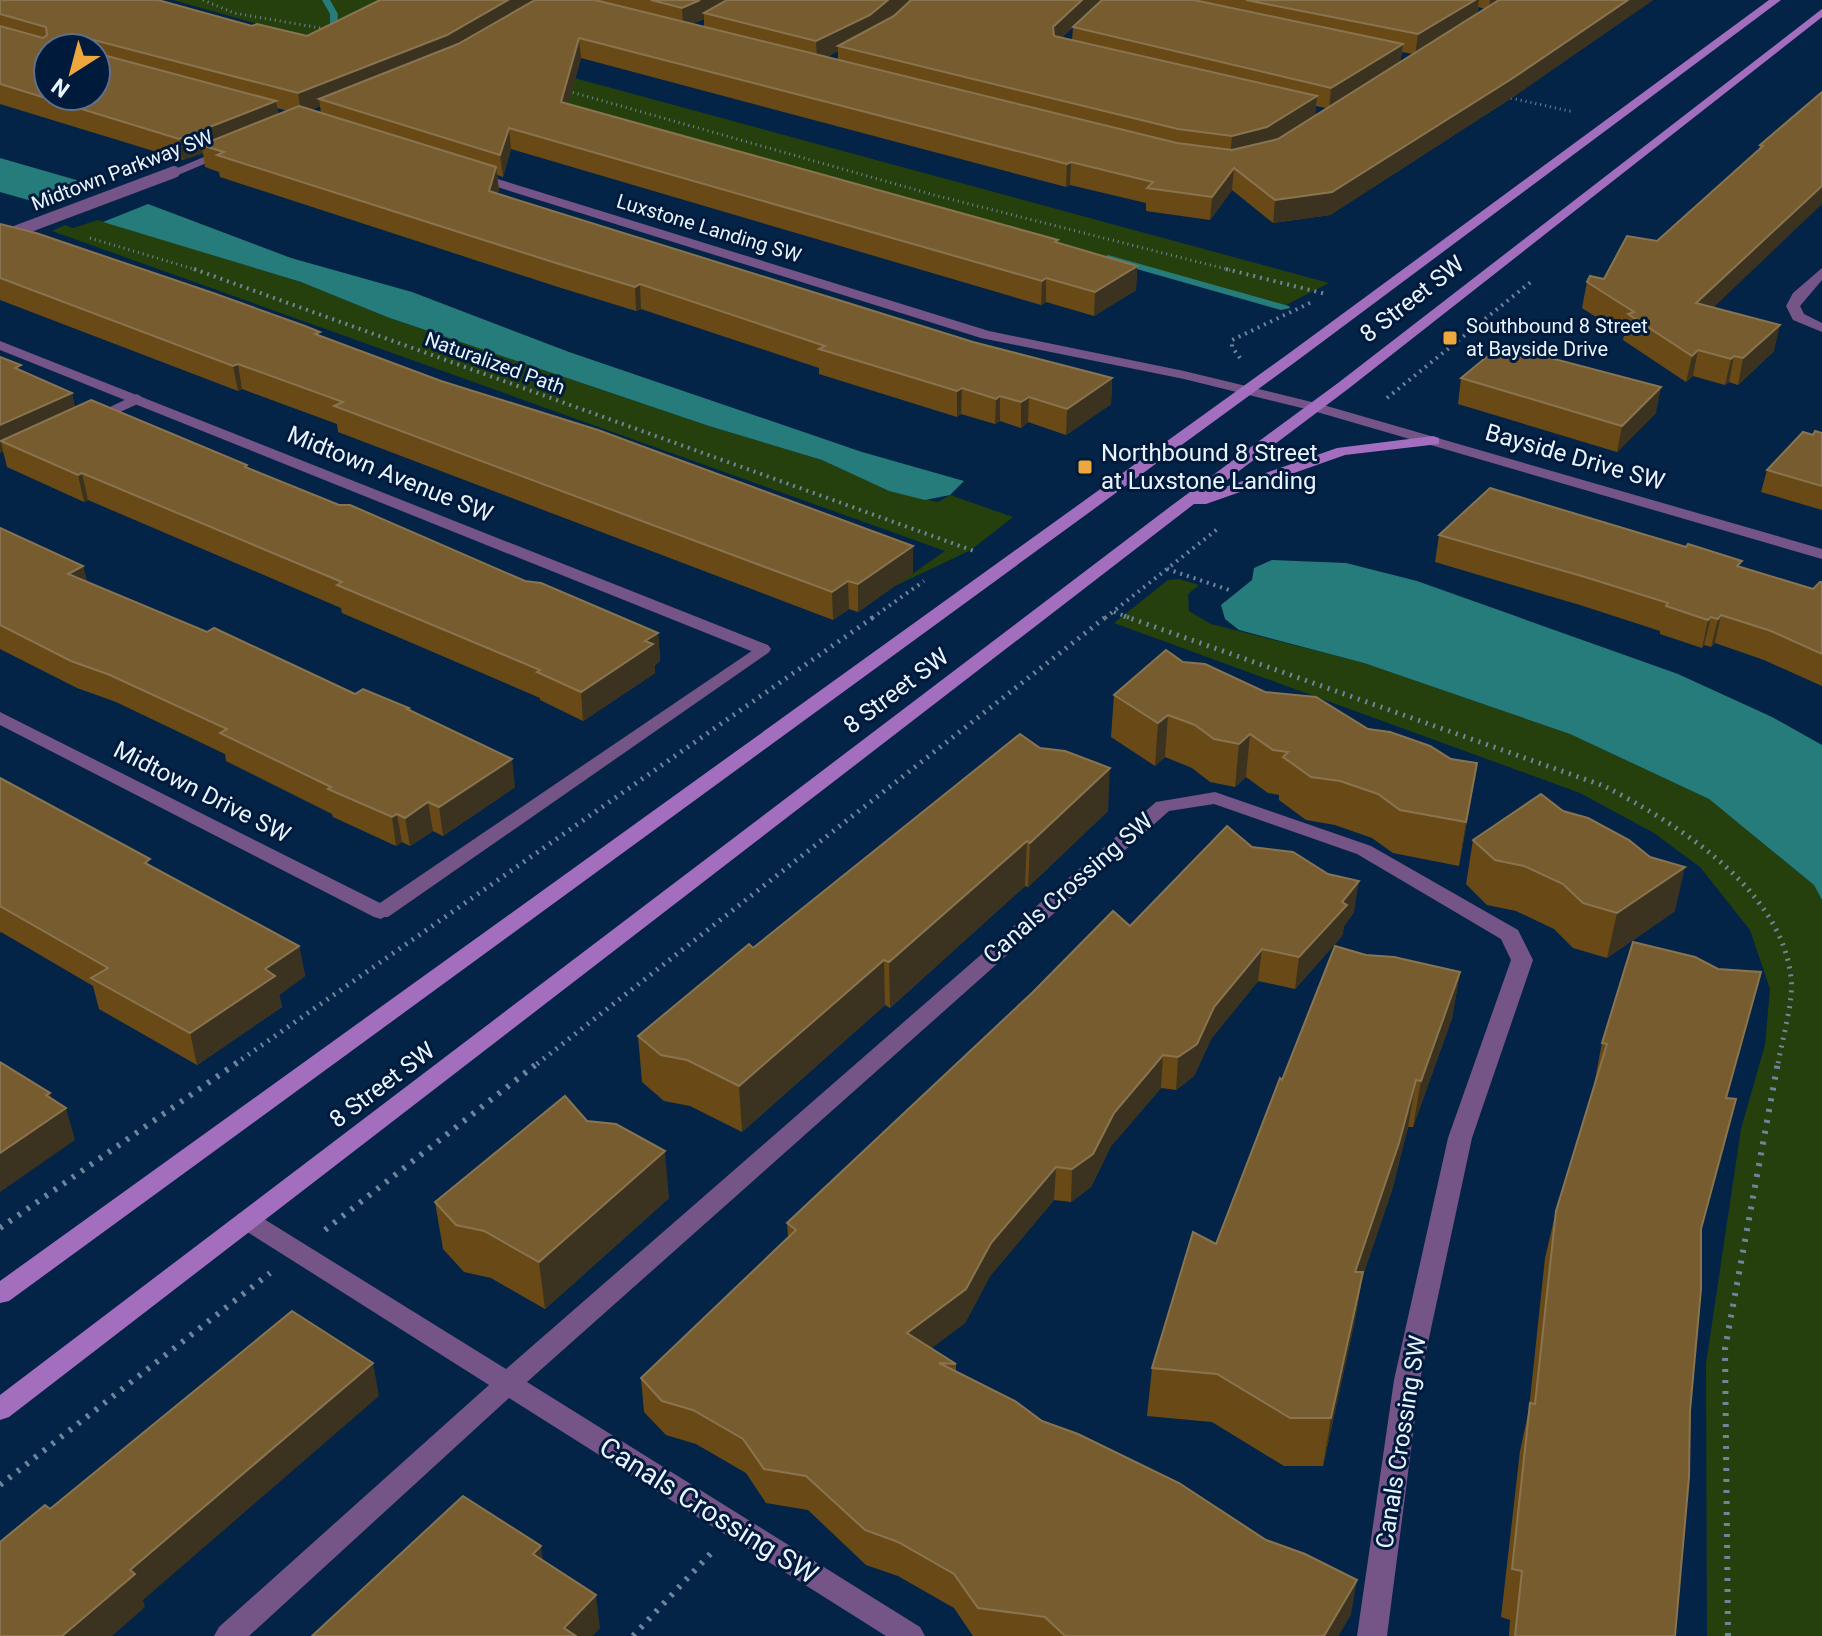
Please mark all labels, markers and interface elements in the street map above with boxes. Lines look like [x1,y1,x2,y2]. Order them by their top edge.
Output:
north arrow [32,32,112,112]
text: N [47,73,74,102]
street label: Midtown Parkway SW [28,124,216,216]
street label: Luxstone Landing SW [614,189,804,268]
street label: 8 Street SW [1354,250,1470,348]
place label: Southbound 8 Street at Bayside Drive [1466,314,1648,361]
street label: Naturalized Path [422,327,568,399]
marker: Southbound 8 Street at Bayside Drive [1441,329,1459,347]
street label: Bayside Drive SW [1482,418,1668,496]
street label: Midtown Avenue SW [283,420,497,528]
place label: Northbound 8 Street at Luxstone Landing [1101,439,1318,495]
marker: Northbound 8 Street at Luxstone Landing [1076,458,1094,476]
street label: 8 Street SW [838,642,954,740]
street label: Midtown Drive SW [109,735,295,849]
street label: Canals Crossing SW [978,807,1158,969]
street label: 8 Street SW [324,1036,440,1134]
street label: Canals Crossing SW [1370,1334,1432,1550]
street label: Canals Crossing SW [594,1430,824,1591]

